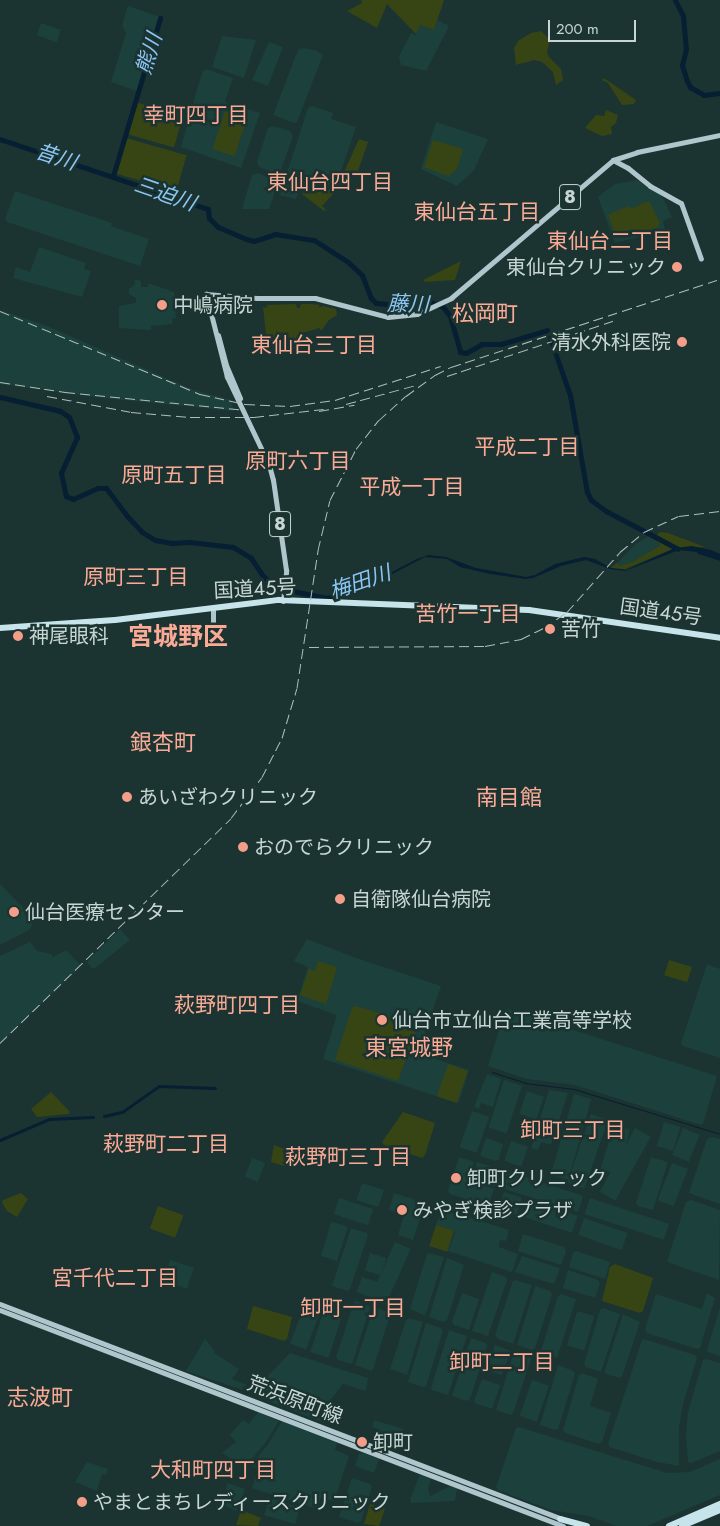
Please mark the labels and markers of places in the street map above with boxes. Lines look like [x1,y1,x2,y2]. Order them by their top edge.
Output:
place label: 東仙台クリニック [506,255,666,279]
marker: 東仙台クリニック [670,260,684,274]
place label: 中嶋病院 [173,293,253,317]
marker: 中嶋病院 [155,298,169,312]
place label: 清水外科医院 [551,330,671,354]
marker: 清水外科医院 [675,335,689,349]
place label: 苦竹 [561,617,601,641]
marker: 苦竹 [543,622,557,636]
place label: 神尾眼科 [29,624,109,648]
marker: 神尾眼科 [11,629,25,643]
place label: あいざわクリニック [138,785,318,809]
marker: あいざわクリニック [120,790,134,804]
place label: おのでらクリニック [254,835,434,859]
marker: おのでらクリニック [236,840,250,854]
place label: 自衛隊仙台病院 [351,887,491,911]
marker: 自衛隊仙台病院 [333,892,347,906]
place label: 仙台医療センター [25,900,185,924]
marker: 仙台医療センター [7,905,21,919]
place label: 仙台市立仙台工業高等学校 [392,1008,632,1032]
marker: 仙台市立仙台工業高等学校 [376,1014,388,1026]
place label: 卸町クリニック [467,1166,607,1190]
marker: 卸町クリニック [449,1171,463,1185]
place label: みやぎ検診プラザ [413,1198,573,1222]
marker: みやぎ検診プラザ [395,1203,409,1217]
place label: 卸町 [373,1430,413,1454]
marker: 卸町 [355,1435,369,1449]
place label: やまとまちレディースクリニック [93,1490,393,1514]
marker: やまとまちレディースクリニック [75,1495,89,1509]

